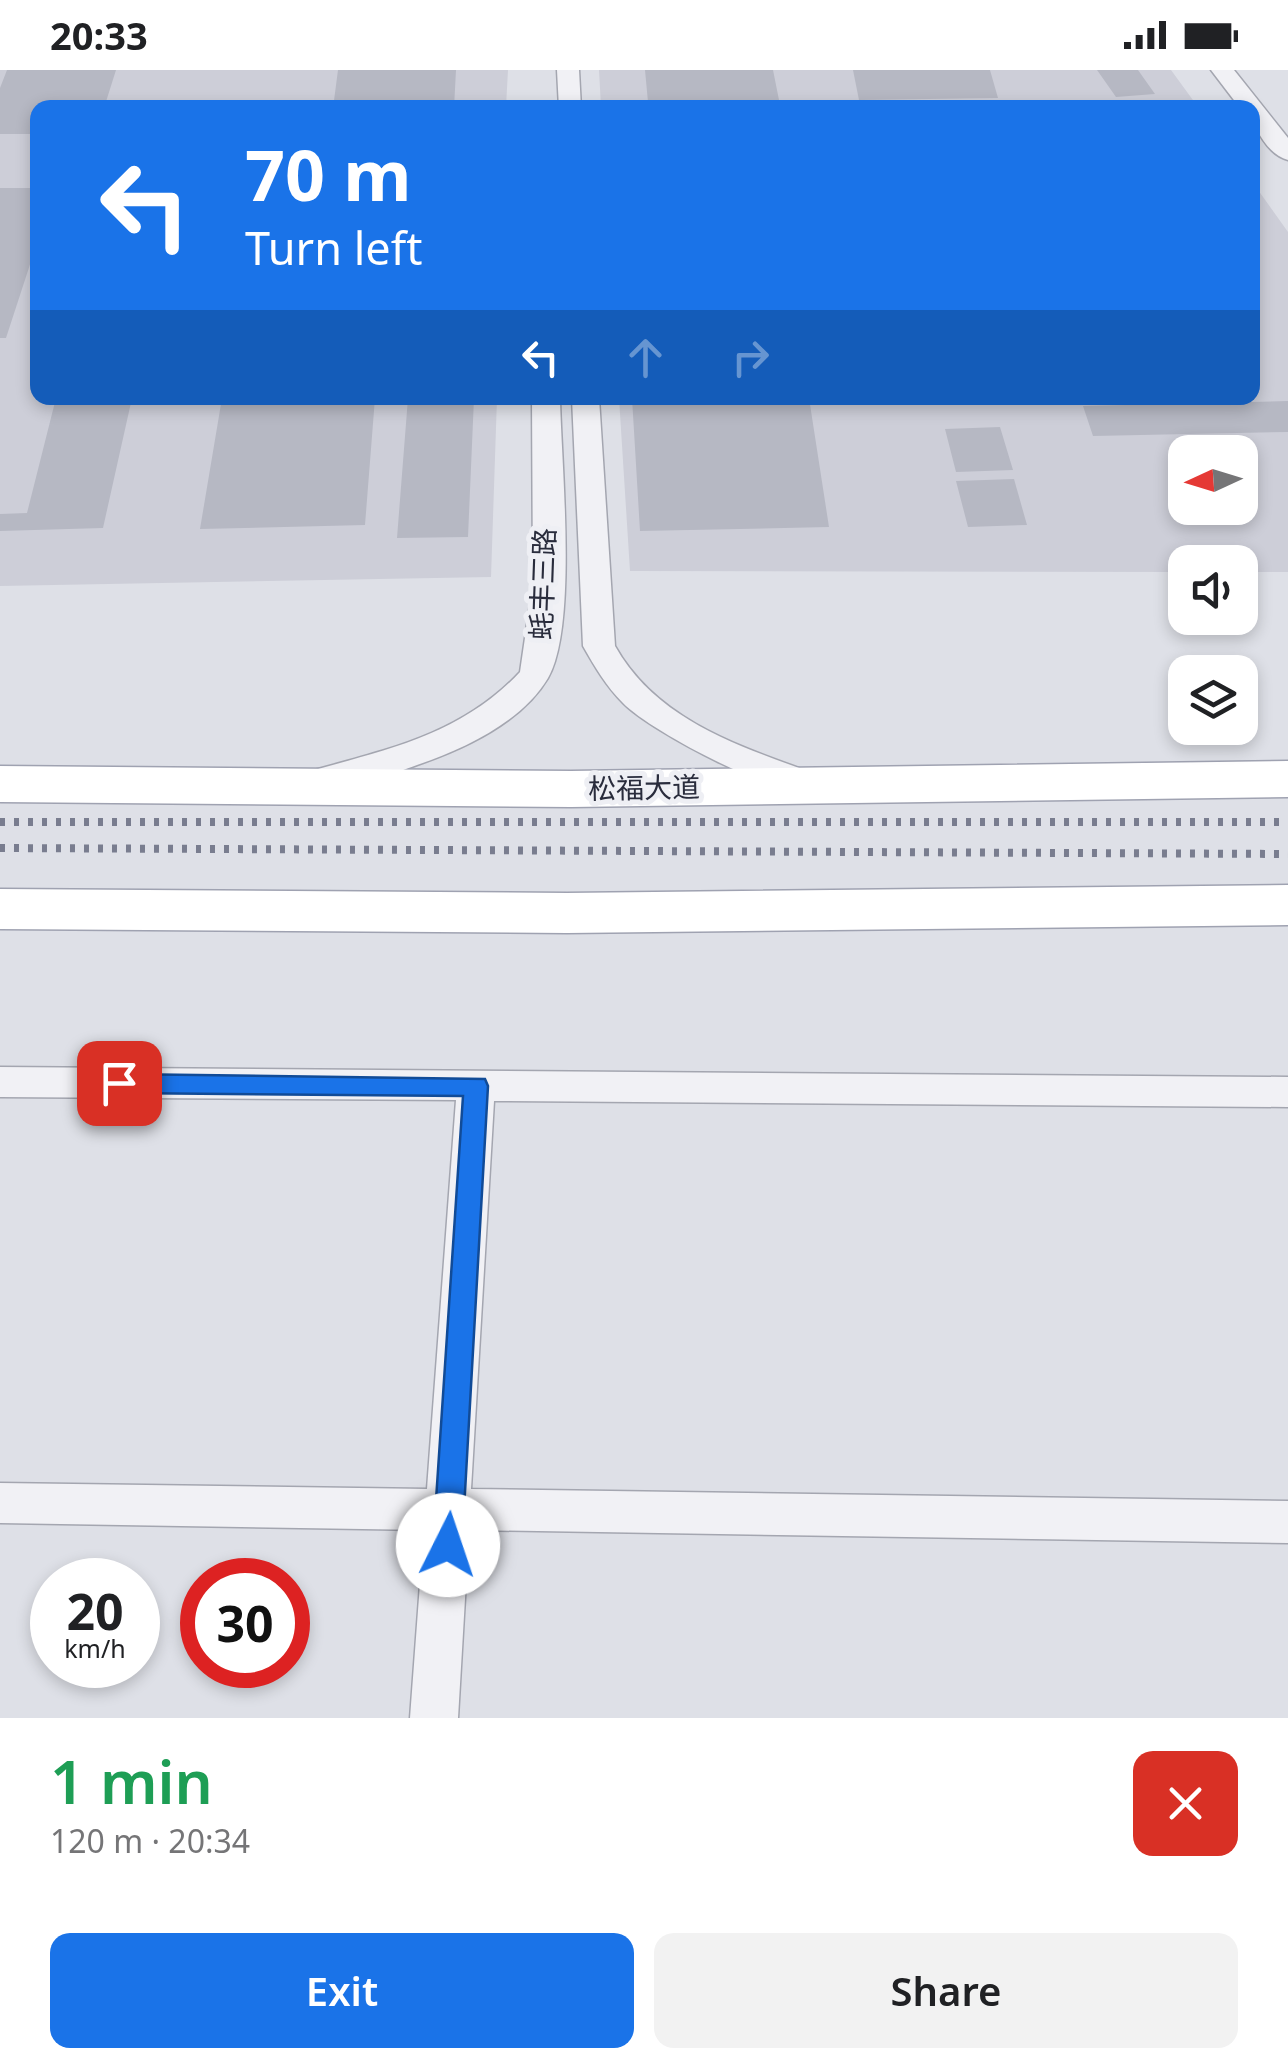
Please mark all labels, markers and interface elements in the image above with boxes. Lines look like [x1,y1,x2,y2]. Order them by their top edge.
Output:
text: 20:33 [50,9,148,61]
text: 70 m [245,126,412,222]
icon: left [80,140,210,270]
text: Turn left [245,217,422,278]
icon: left [513,330,568,385]
icon: ahead [618,330,673,385]
icon: right [723,330,778,385]
north arrow [1168,435,1258,525]
map controls [1168,435,1258,745]
street label: 蚝丰三路 [521,527,563,641]
button: sound [1168,545,1258,635]
button: layers [1168,655,1258,745]
street label: 松福大道 [588,767,700,807]
pin [77,1041,162,1126]
icon: arrive [92,1056,147,1111]
position arrow [396,1493,500,1597]
speed limit sign: 30 [180,1558,310,1688]
text: 20 [66,1577,124,1645]
text: km/h [64,1631,126,1665]
text: 1 min [50,1740,213,1822]
button: close [1133,1751,1238,1856]
text: 120 m · 20:34 [50,1819,250,1862]
button: Exit [50,1933,634,2048]
button: Share [654,1933,1238,2048]

